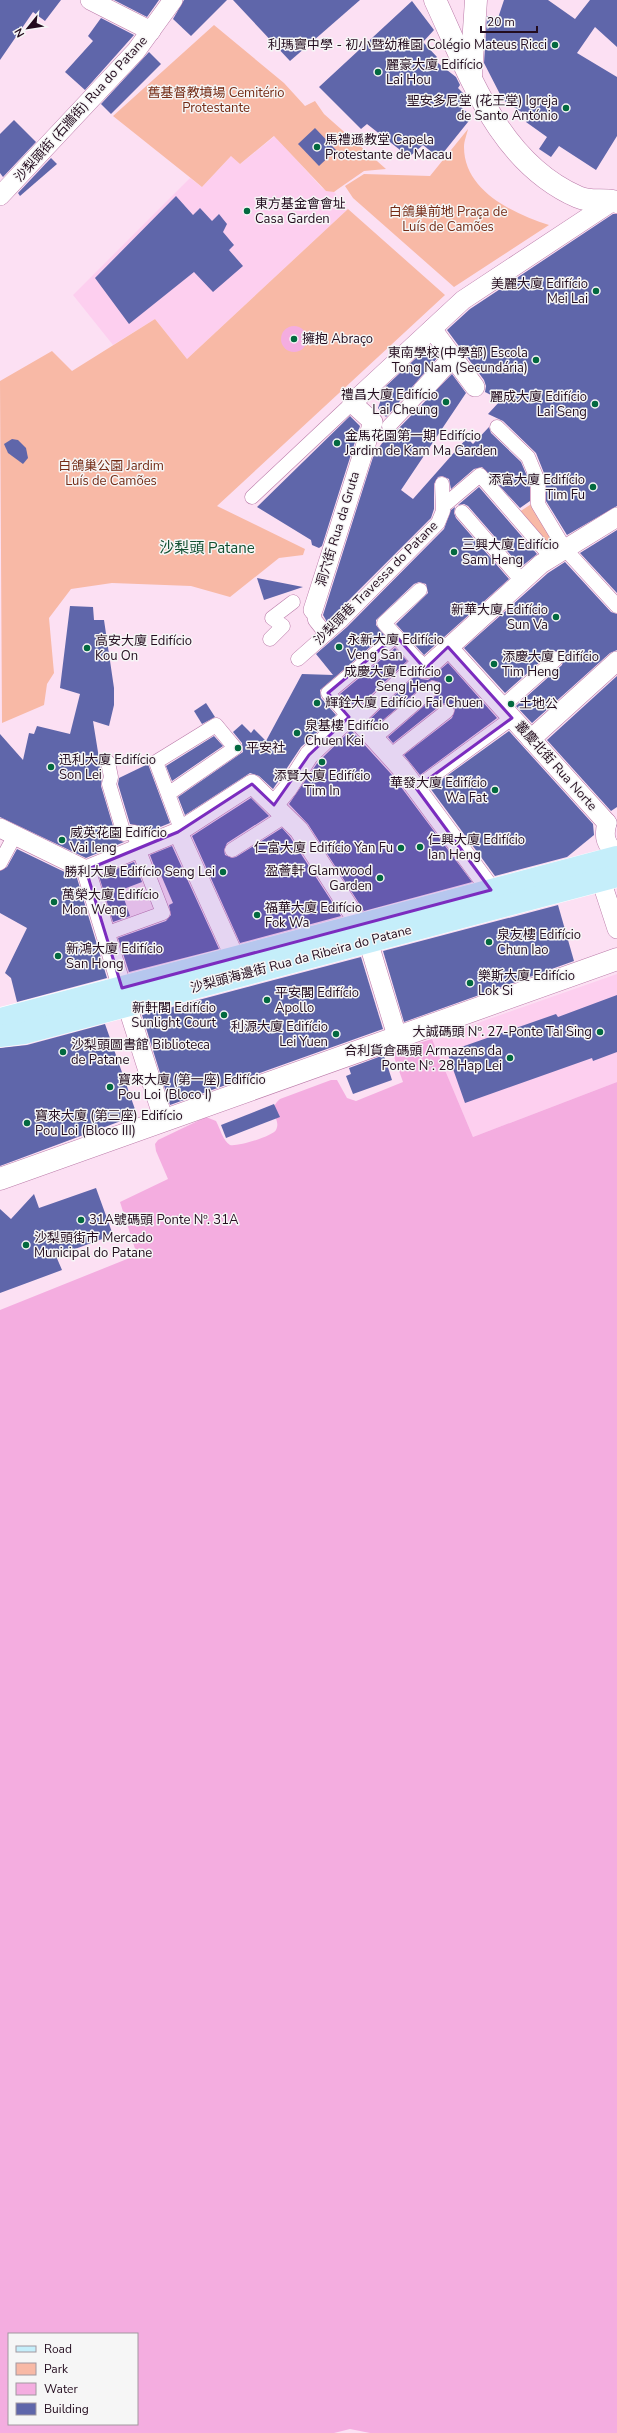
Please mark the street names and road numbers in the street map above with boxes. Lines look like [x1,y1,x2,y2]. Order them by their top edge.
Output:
street label: 沙梨頭街 (石牆街) Rua do Patane [10,32,152,186]
street label: 洞穴街 Rua da Gruta [312,469,364,589]
street label: 沙梨頭巷 Travessa do Patane [310,517,442,649]
street label: 叢慶北街 Rua Norte [511,717,601,815]
street label: 沙梨頭海邊街 Rua da Ribeira do Patane [188,921,414,997]

